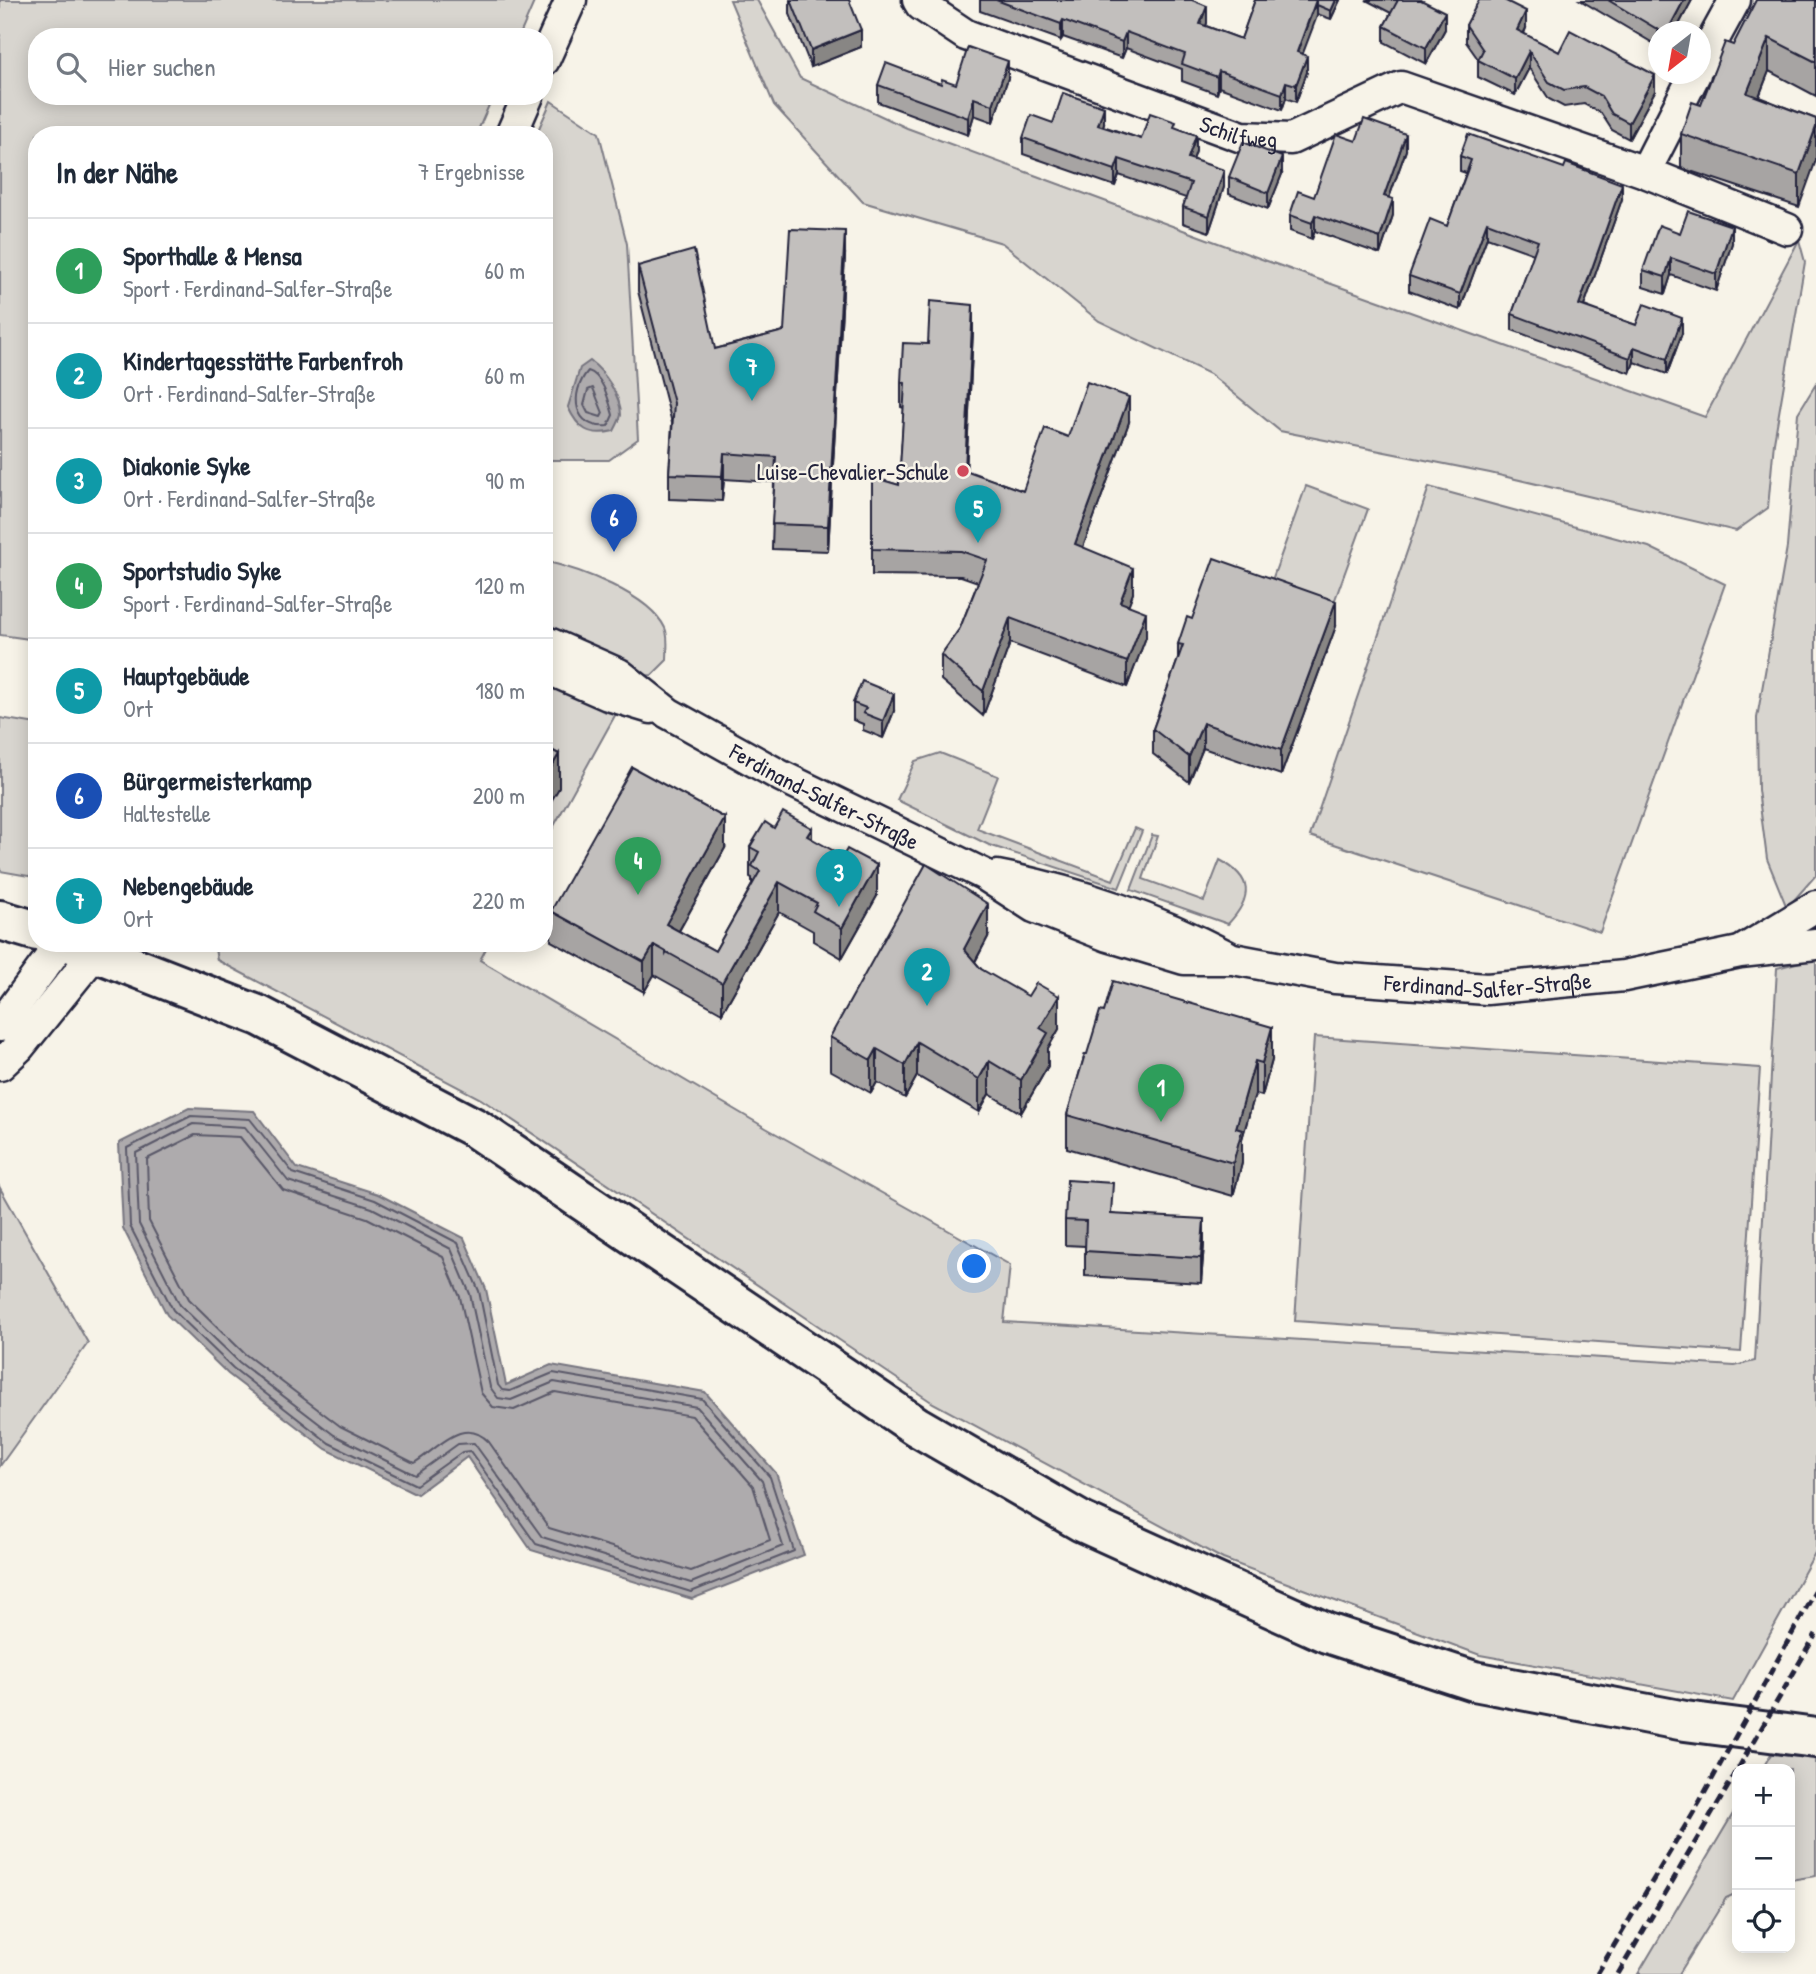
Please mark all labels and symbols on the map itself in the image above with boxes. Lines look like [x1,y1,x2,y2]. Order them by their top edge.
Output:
north arrow [1648,21,1711,84]
street label: Schilfweg [1196,107,1278,154]
pin: 7 [729,343,775,401]
place label: Luise-Chevalier-Schule [757,456,949,487]
marker: Luise-Chevalier-Schule [955,463,971,479]
pin: 5 [955,485,1001,543]
pin: 6 [591,494,637,552]
street label: Ferdinand-Salfer-Straße [724,735,925,856]
pin: 4 [615,837,661,895]
pin: 3 [816,849,862,907]
pin: 2 [904,948,950,1006]
street label: Ferdinand-Salfer-Straße [1382,964,1593,1005]
pin: 1 [1138,1064,1184,1122]
your location [957,1249,991,1283]

